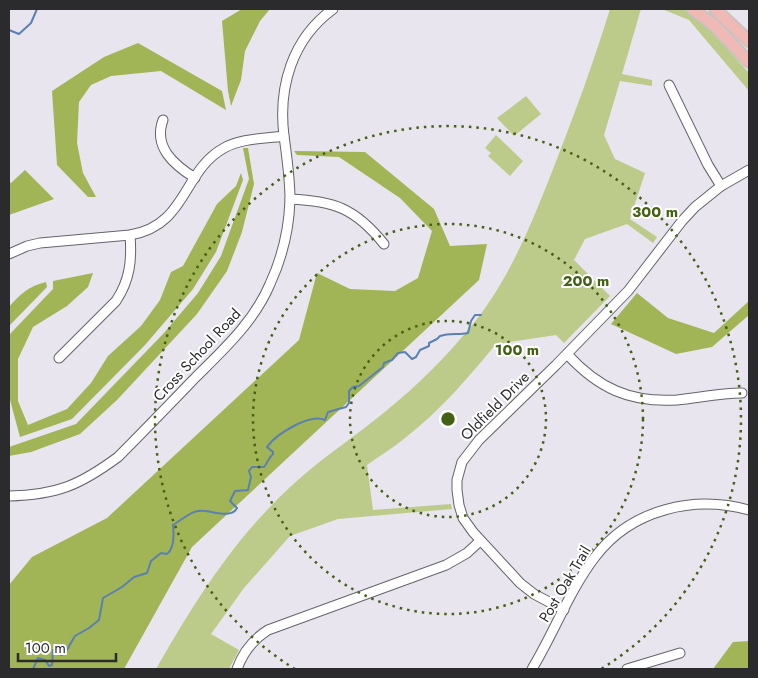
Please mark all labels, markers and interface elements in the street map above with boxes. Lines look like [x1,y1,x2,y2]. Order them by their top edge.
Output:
text: 300 m [632,201,678,223]
text: 200 m [563,270,609,292]
street label: Cross School Road [148,304,246,406]
text: 100 m [495,339,539,361]
street label: Oldfield Drive [456,366,535,445]
centre of rings [439,410,457,428]
street label: Post Oak Trail [533,542,597,626]
scale bar [18,630,115,662]
text: 100 m [25,637,66,659]

